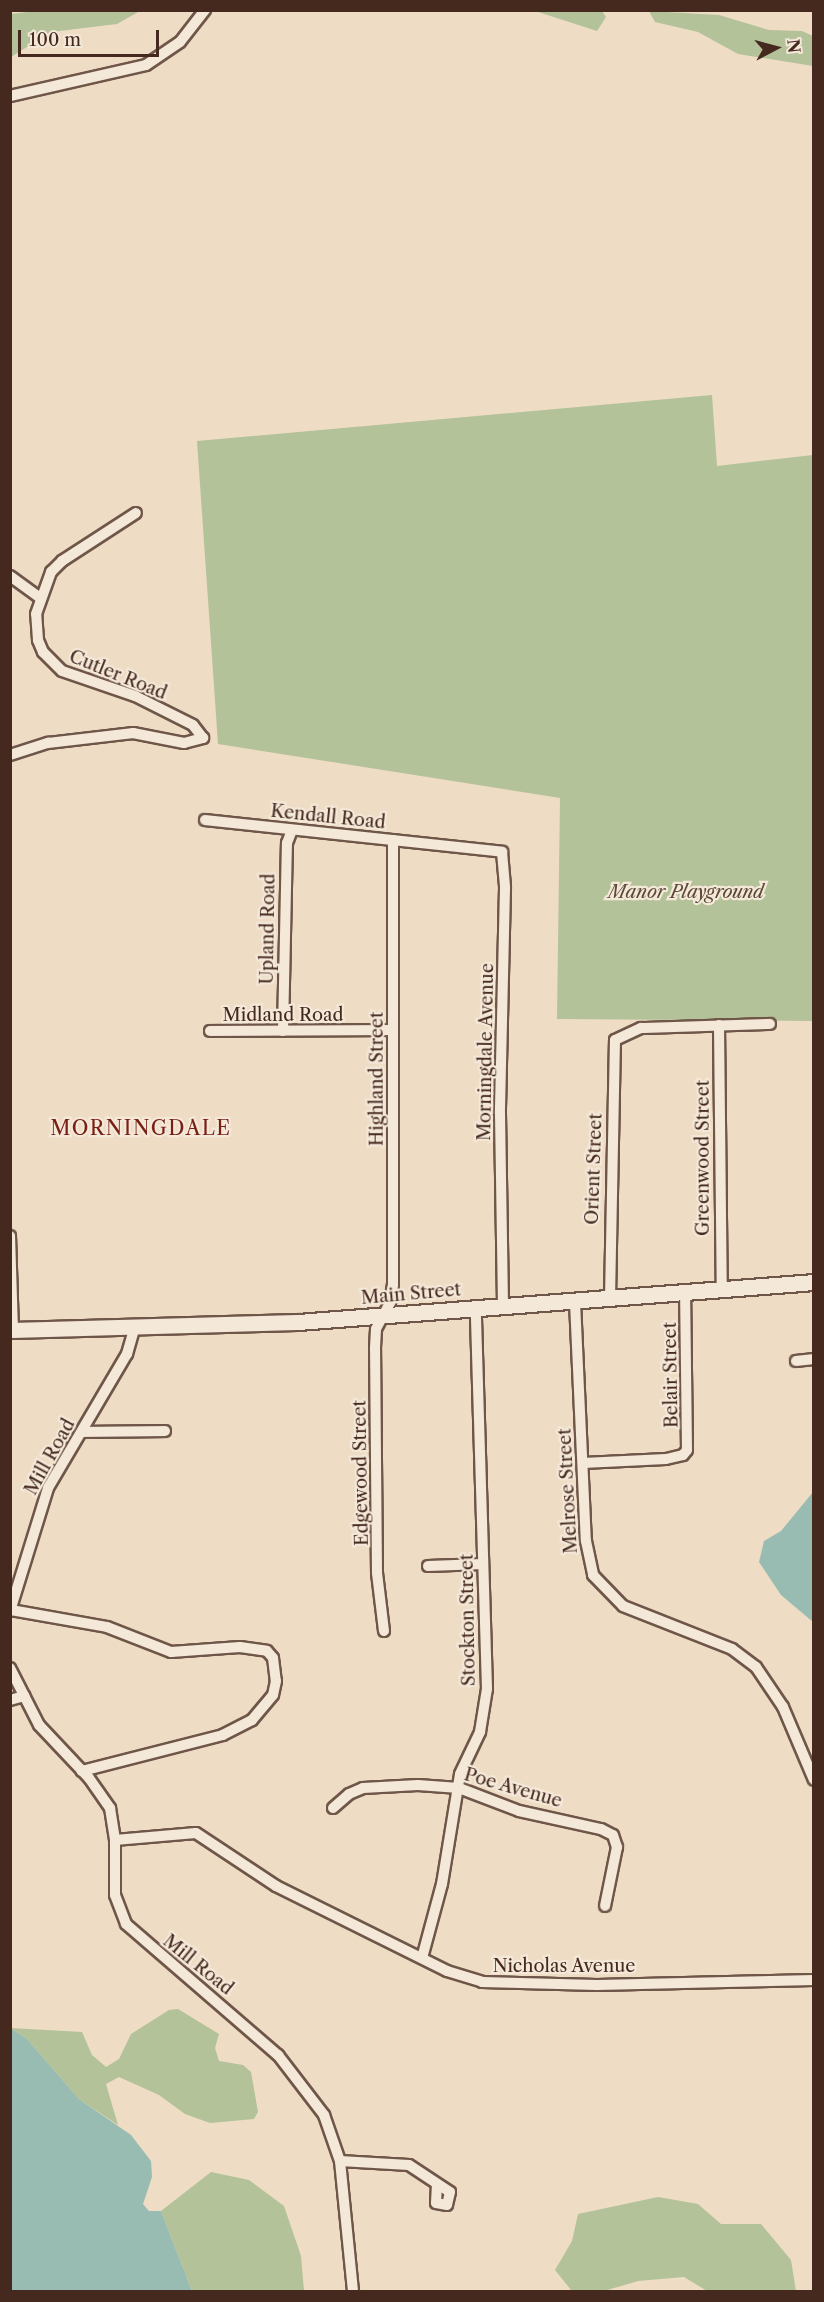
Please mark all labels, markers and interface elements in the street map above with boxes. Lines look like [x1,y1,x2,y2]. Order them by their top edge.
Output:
scale bar [21,18,162,56]
north arrow [746,18,806,78]
text: 100 m [29,29,81,51]
text: N [783,38,805,54]
street label: Cutler Road [66,646,170,704]
street label: Kendall Road [270,800,386,834]
street label: Upland Road [256,873,280,985]
park label: Manor Playground [608,881,764,903]
street label: Morningdale Avenue [474,963,498,1141]
street label: Midland Road [223,1004,343,1026]
street label: Highland Street [366,1012,388,1146]
street label: Greenwood Street [692,1080,714,1236]
street label: Orient Street [581,1113,607,1225]
district label: MORNINGDALE [50,1116,232,1140]
street label: Main Street [360,1279,462,1309]
street label: Belair Street [659,1322,683,1428]
street label: Edgewood Street [349,1400,373,1546]
street label: Mill Road [20,1415,80,1499]
street label: Melrose Street [554,1428,582,1554]
street label: Stockton Street [456,1554,480,1686]
street label: Poe Avenue [461,1764,565,1812]
street label: Mill Road [159,1930,237,2000]
street label: Nicholas Avenue [492,1955,636,1977]

